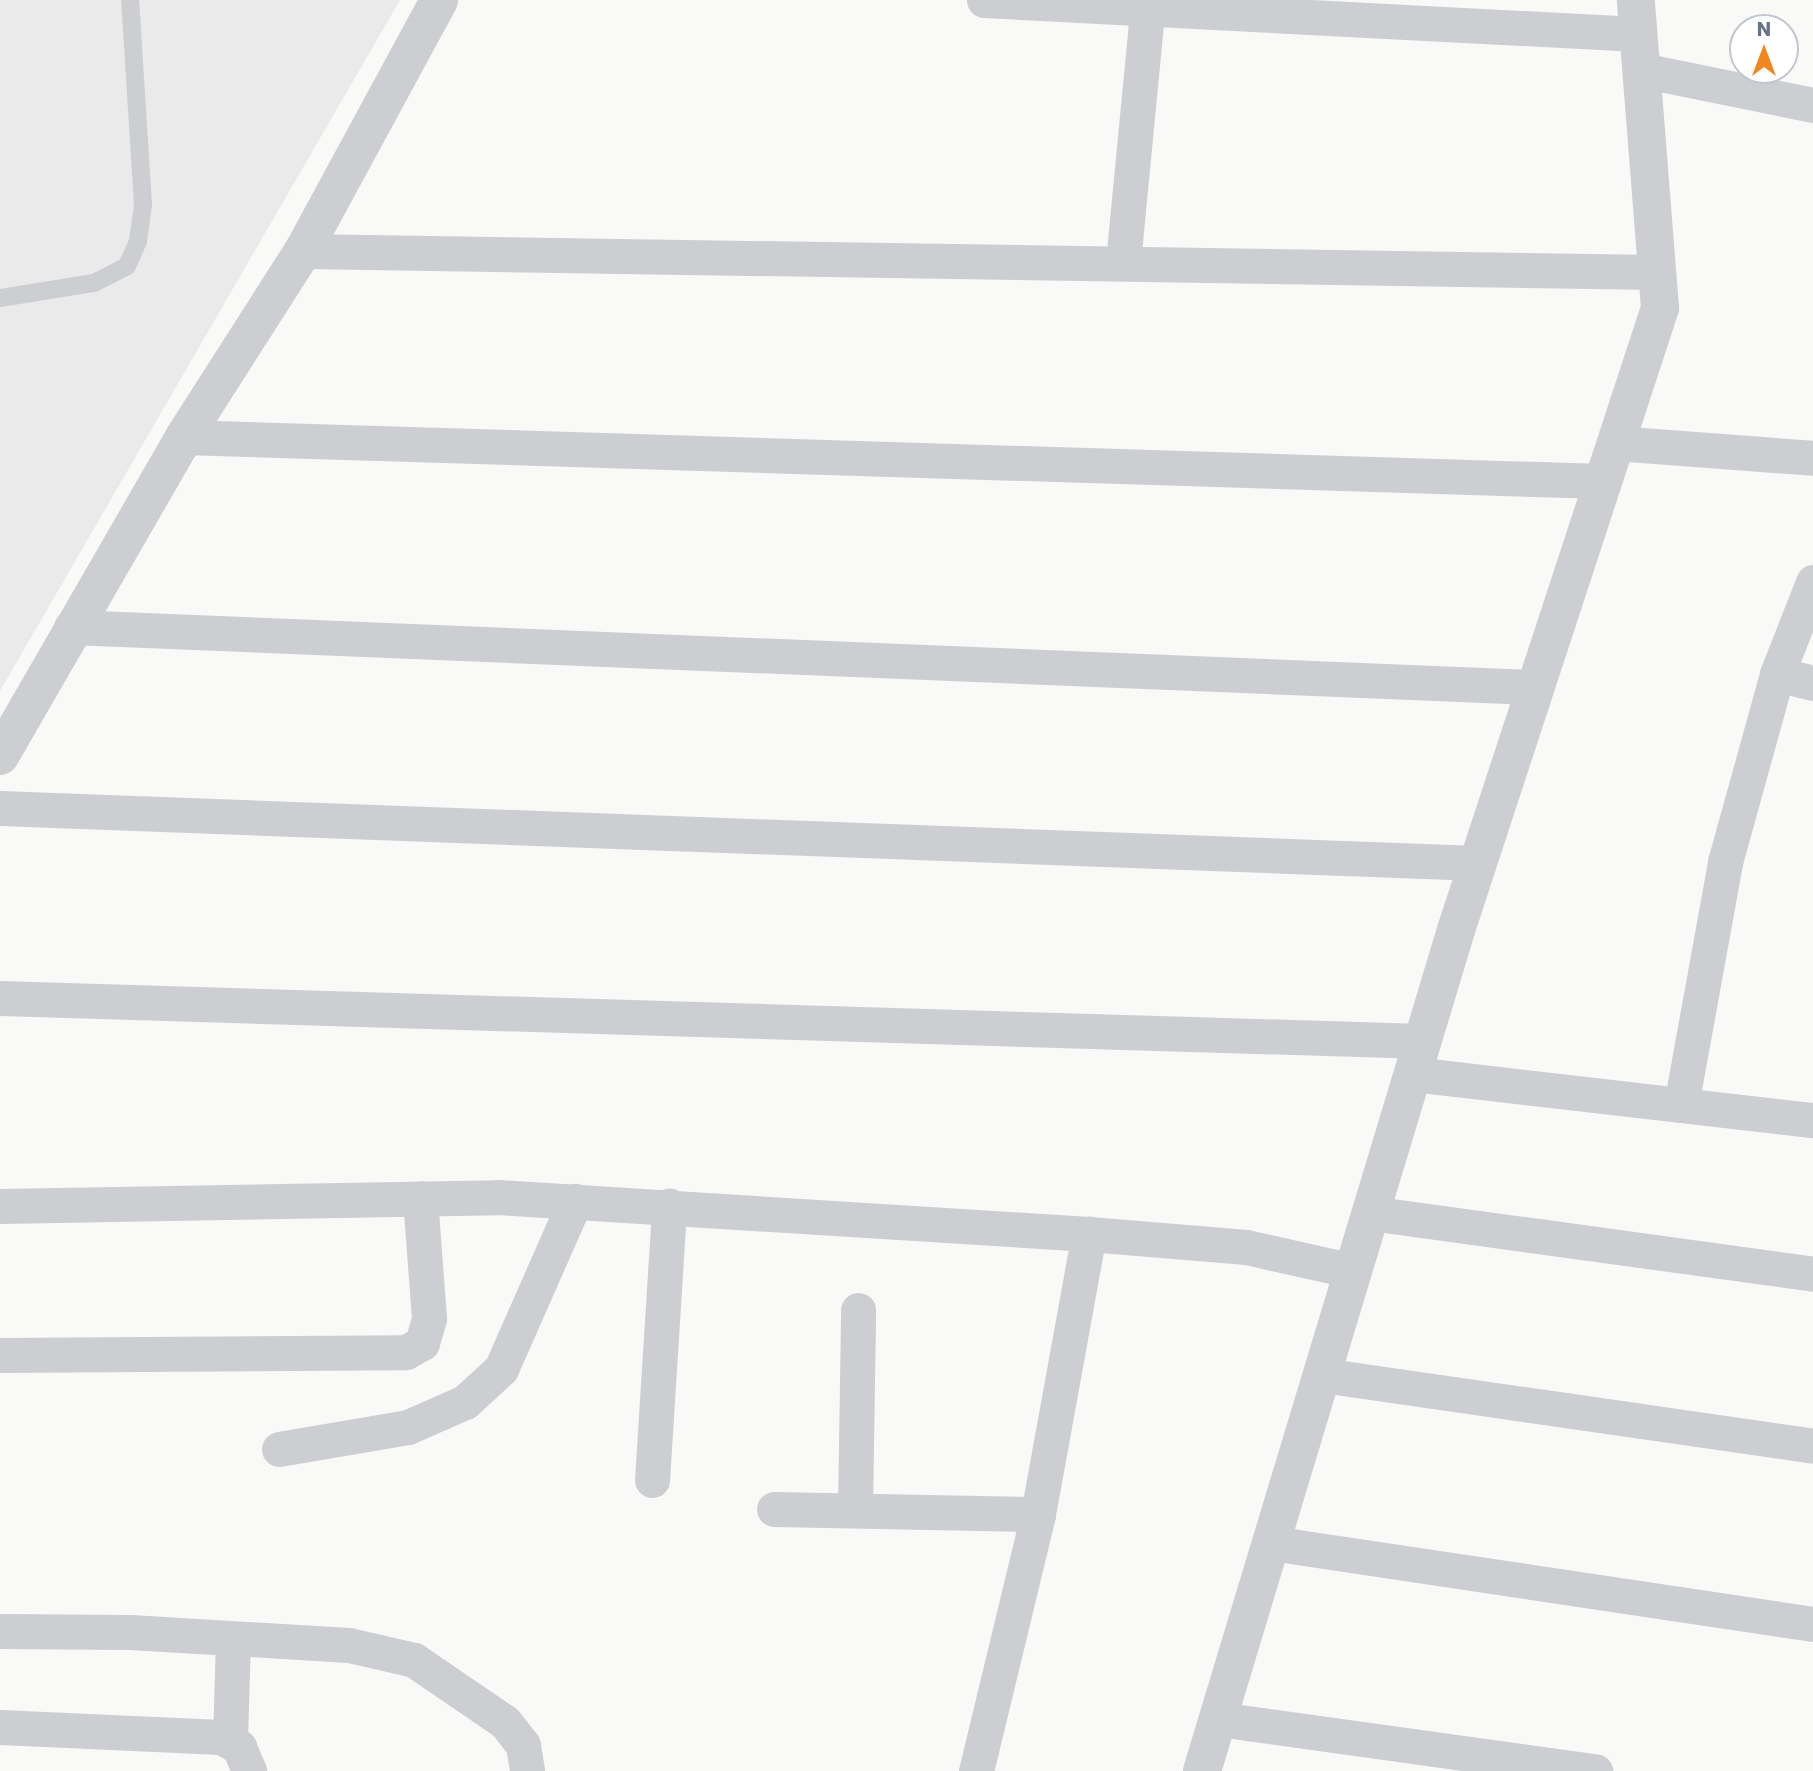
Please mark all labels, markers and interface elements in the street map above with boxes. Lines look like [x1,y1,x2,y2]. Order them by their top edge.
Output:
north arrow [1729,14,1799,84]
text: N [1757,16,1771,43]

